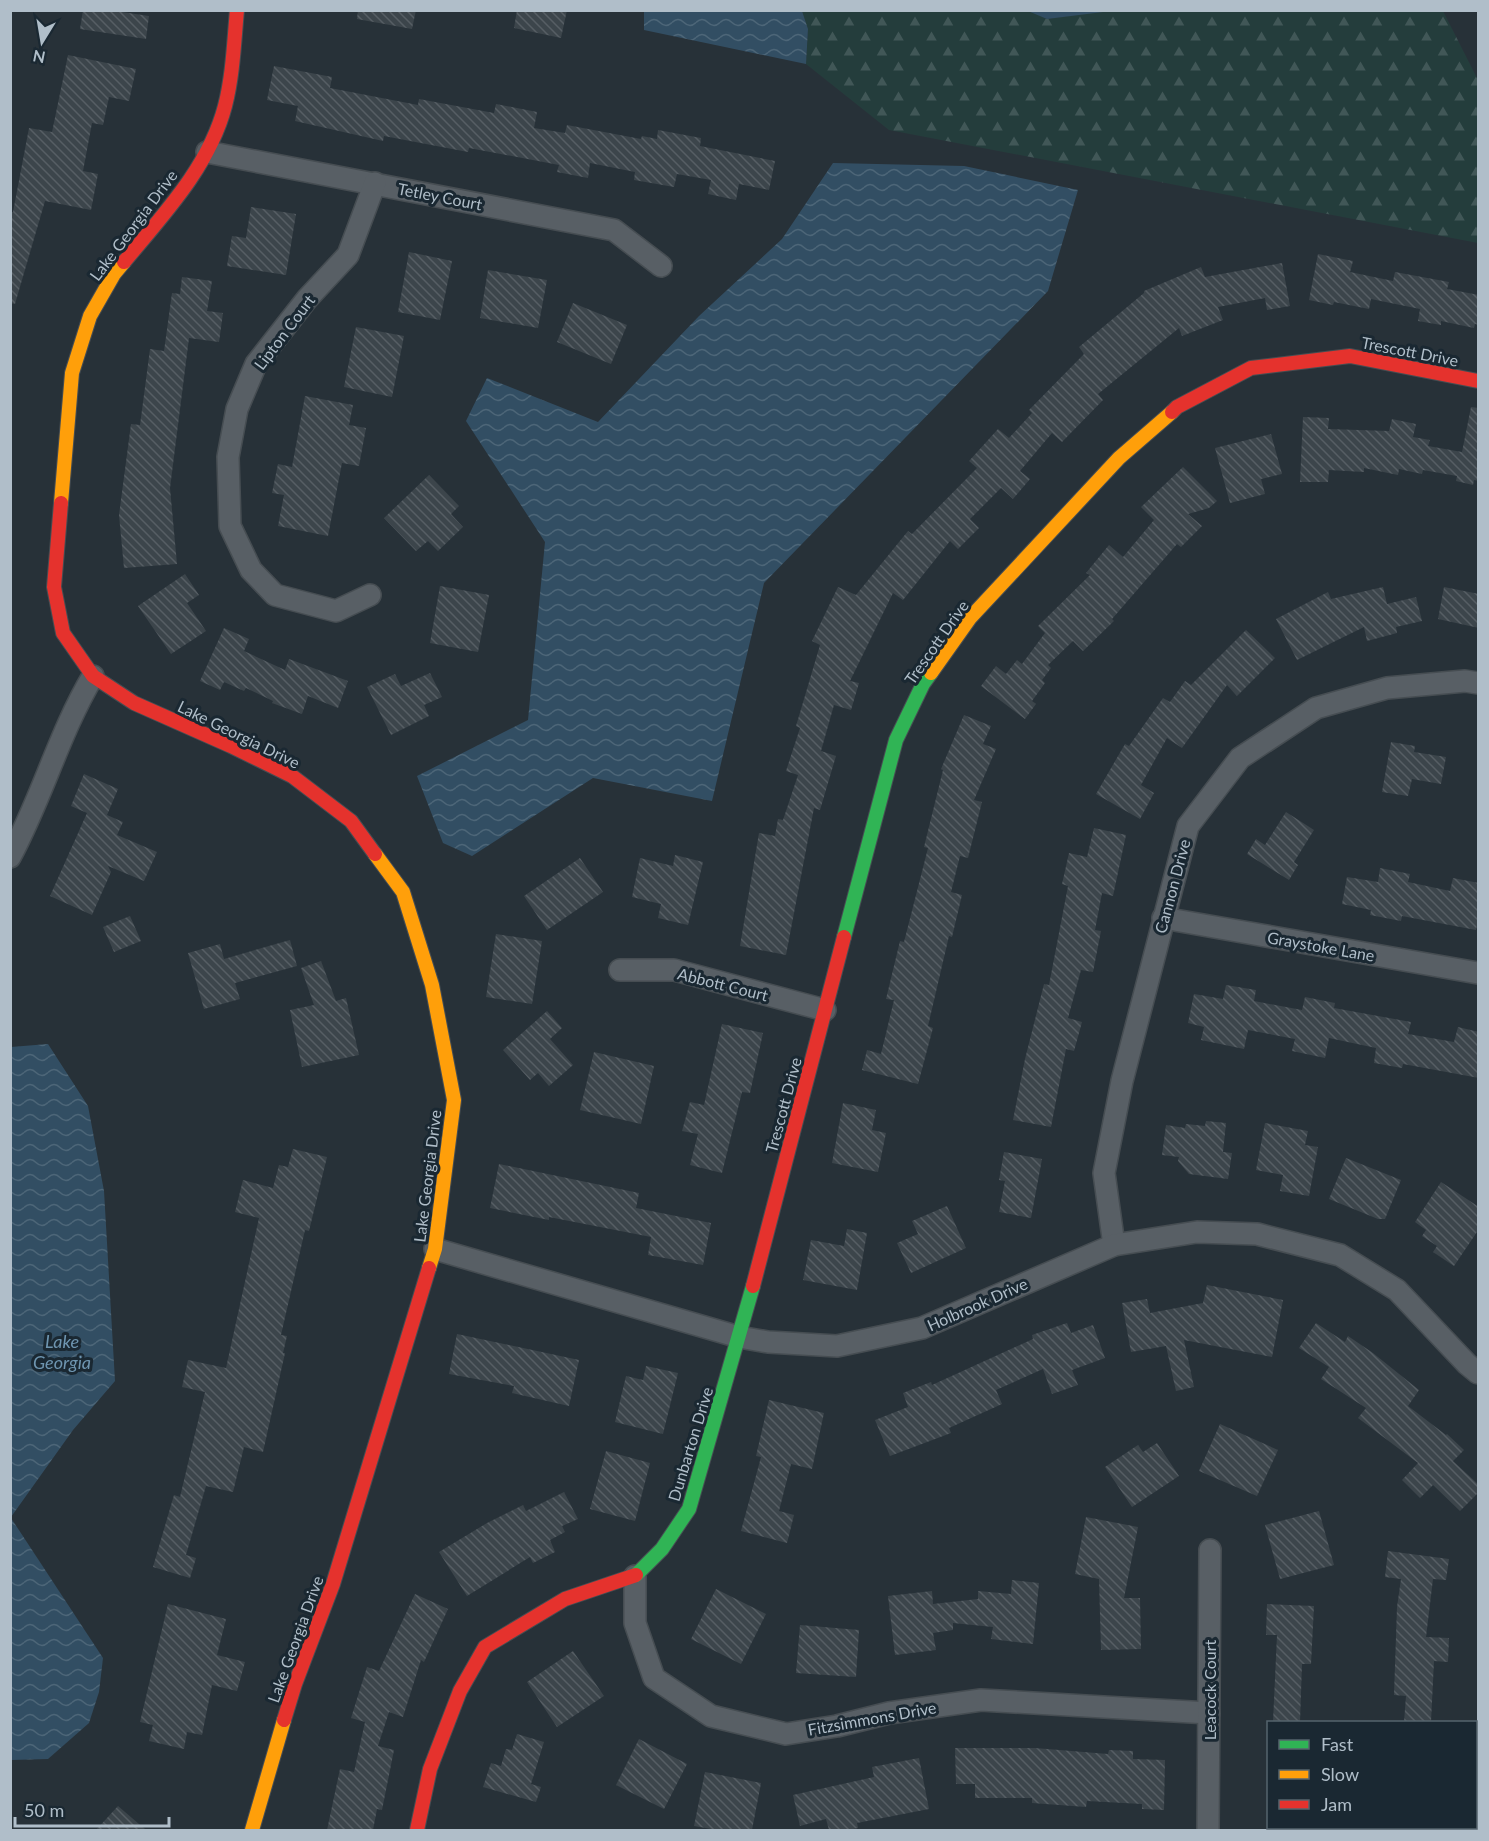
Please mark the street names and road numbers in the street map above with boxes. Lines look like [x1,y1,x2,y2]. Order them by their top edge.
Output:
street label: Lake Georgia Drive [85,166,181,284]
street label: Tetley Court [396,179,484,214]
street label: Lipton Court [250,291,318,373]
street label: Trescott Drive [1360,332,1460,370]
street label: Trescott Drive [900,596,972,688]
street label: Lake Georgia Drive [175,696,303,772]
street label: Cannon Drive [1150,837,1194,935]
street label: Graystoke Lane [1266,927,1376,965]
street label: Abbott Court [676,964,771,1004]
street label: Trescott Drive [761,1055,805,1155]
street label: Lake Georgia Drive [409,1109,445,1243]
street label: Holbrook Drive [924,1273,1030,1335]
street label: Dunbarton Drive [664,1385,716,1503]
street label: Lake Georgia Drive [263,1573,327,1705]
street label: Leacock Court [1200,1639,1219,1740]
street label: Fitzsimmons Drive [806,1697,938,1739]

